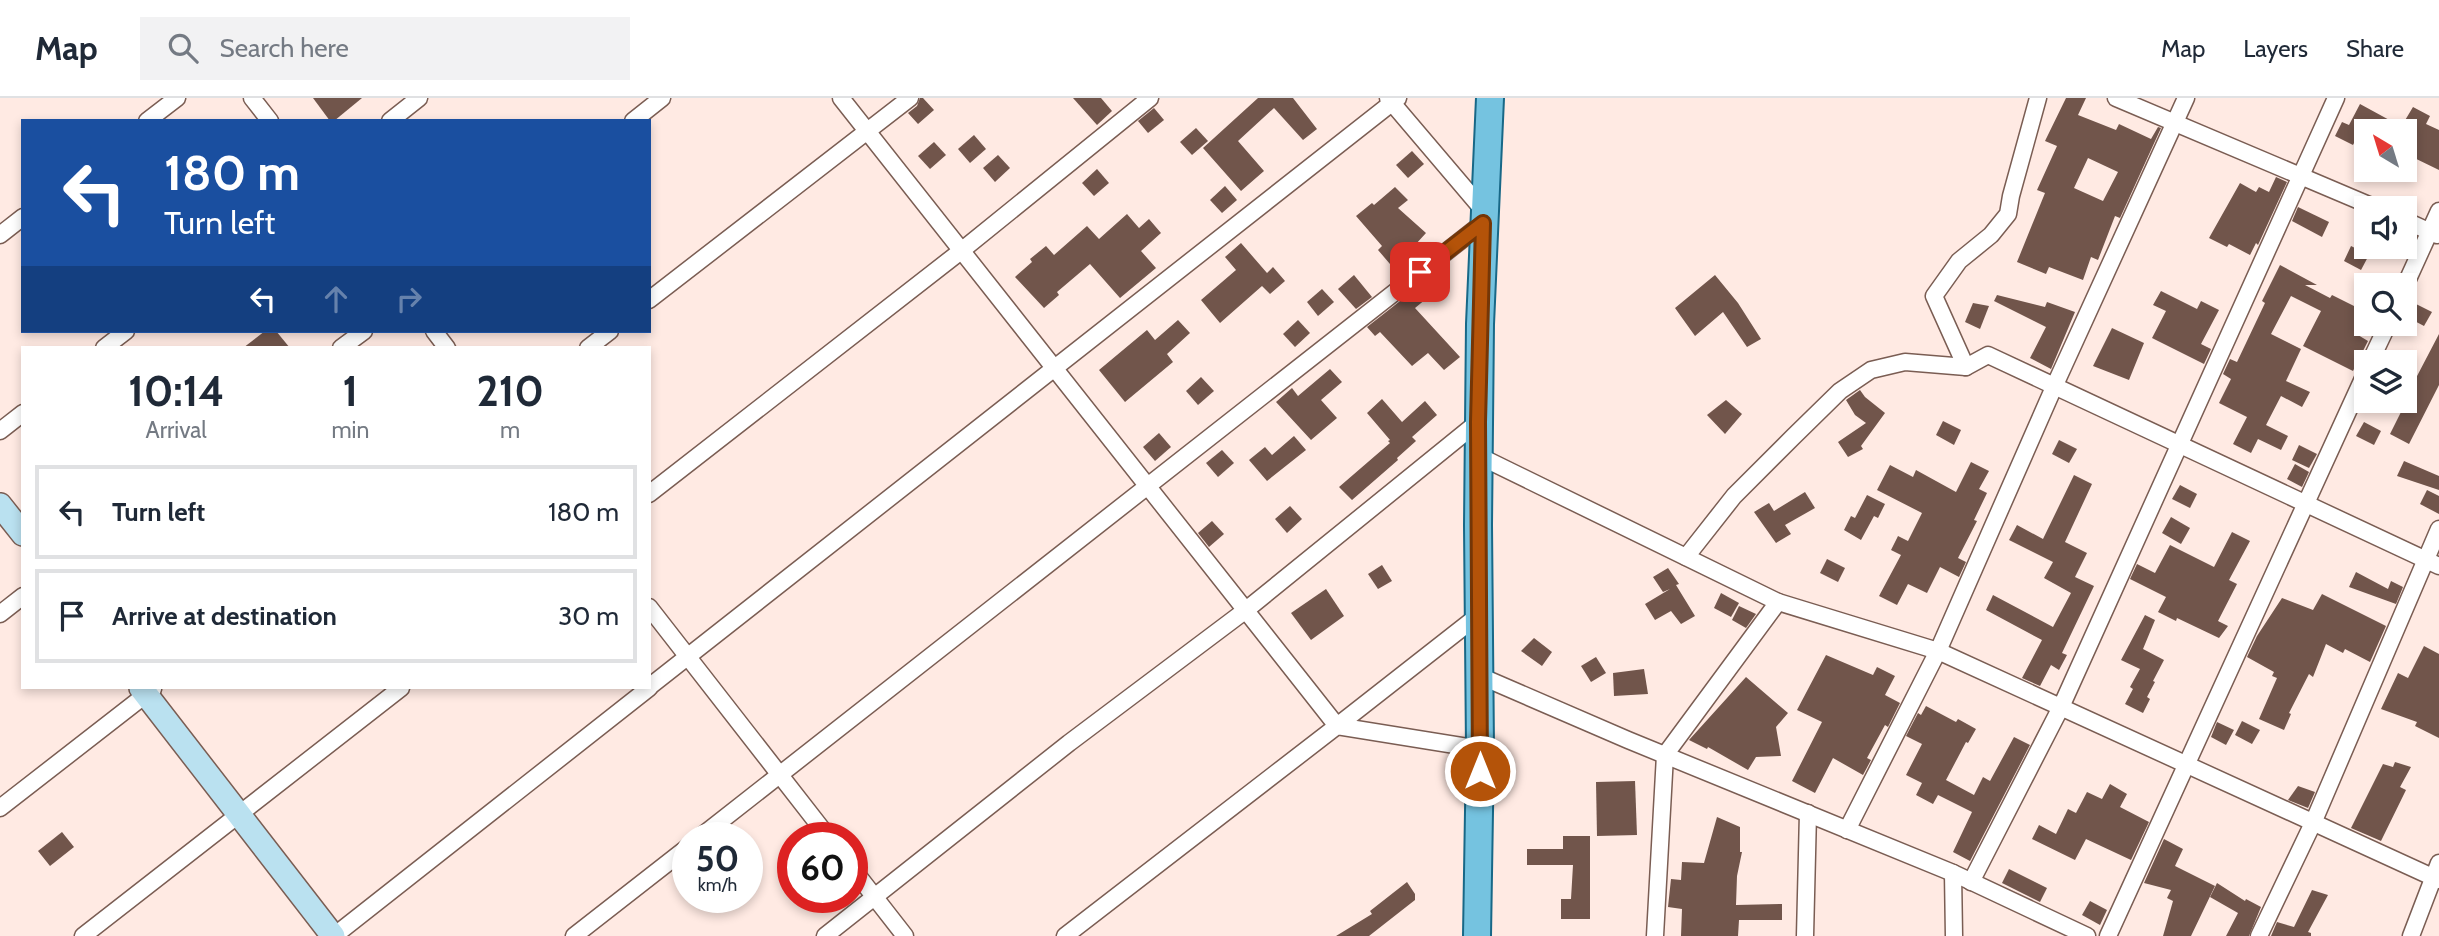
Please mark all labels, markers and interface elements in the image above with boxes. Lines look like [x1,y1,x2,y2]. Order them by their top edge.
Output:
search box [140,17,630,80]
text: Map [35,28,98,68]
icon: search [164,29,202,67]
text: Search here [220,32,349,64]
text: Map [2161,34,2205,63]
text: Layers [2243,34,2308,63]
text: Share [2346,34,2404,63]
north arrow [2354,119,2417,182]
map controls [2354,119,2417,413]
text: 180 m [164,143,300,202]
icon: left [49,147,140,238]
button: sound [2354,196,2417,259]
text: Turn left [164,203,275,242]
pin [1390,242,1450,302]
icon: arrive [1401,253,1439,291]
button: search [2354,273,2417,336]
icon: left [244,280,282,318]
icon: ahead [317,280,355,318]
icon: right [390,280,428,318]
button: layers [2354,350,2417,413]
text: 10:14 [128,365,224,417]
text: 1 [343,365,358,417]
text: 210 [476,365,544,417]
text: Arrival [146,416,207,444]
text: min [331,416,369,444]
text: m [500,416,520,444]
icon: left [53,493,91,531]
text: Turn left [112,496,205,528]
text: 180 m [548,496,619,528]
icon: arrive [53,597,91,635]
text: Arrive at destination [112,600,337,632]
text: 30 m [558,600,619,632]
position arrow [1443,734,1517,808]
speed limit sign: 60 [777,822,868,913]
text: 50 [696,837,739,880]
text: km/h [698,874,737,896]

